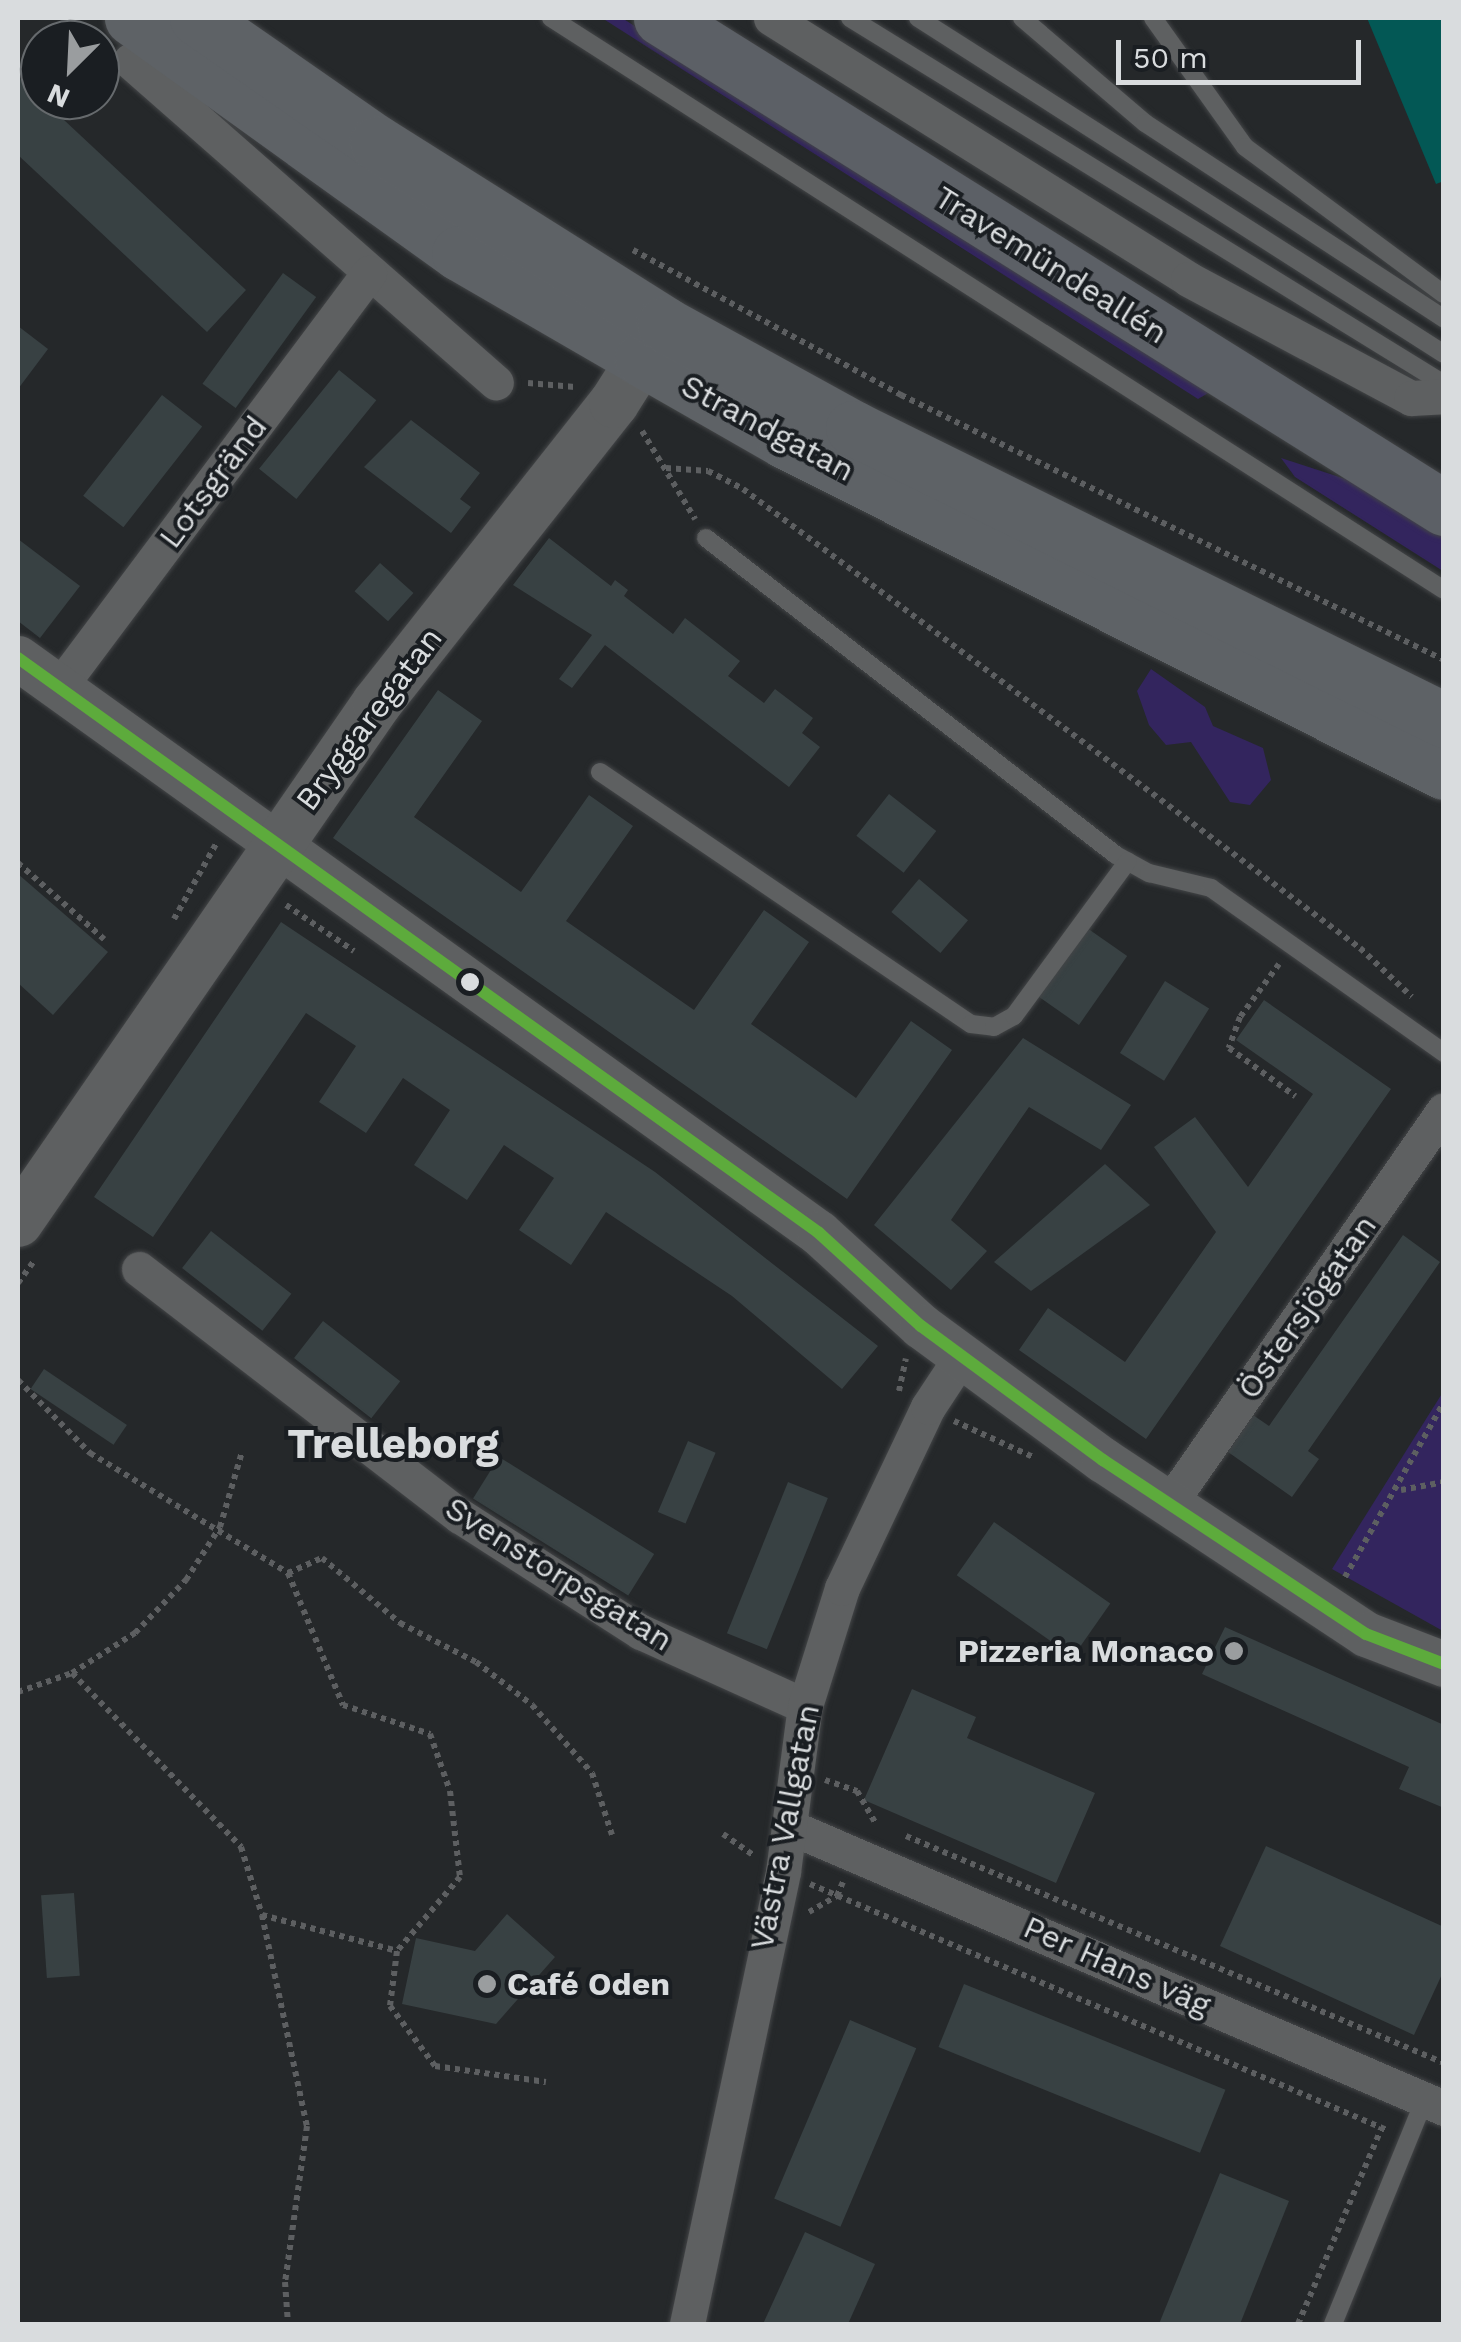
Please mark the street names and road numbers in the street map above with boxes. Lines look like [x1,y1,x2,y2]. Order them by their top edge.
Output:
street label: Travemündeallén [928,178,1174,352]
street label: Strandgatan [675,366,861,490]
street label: Lotsgränd [151,408,275,556]
street label: Bryggaregatan [288,620,450,818]
street label: Östersjögatan [1229,1208,1385,1406]
street label: Svenstorpsgatan [438,1489,680,1659]
street label: Västra Vallgatan [742,1700,828,1954]
street label: Per Hans väg [1017,1907,1217,2025]

